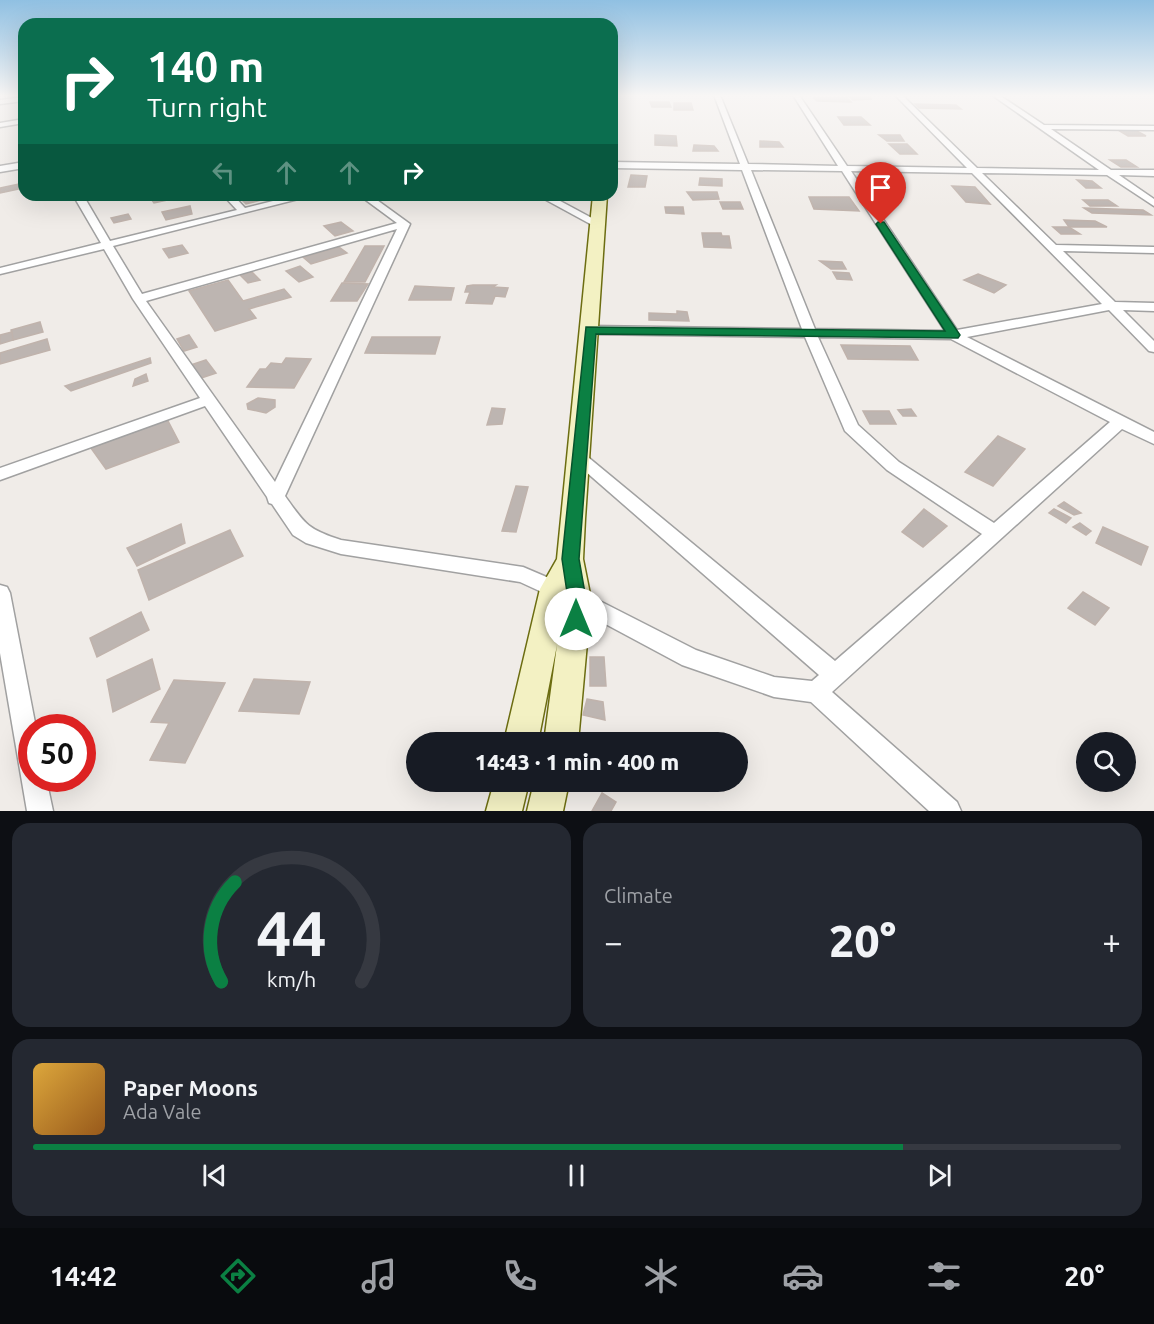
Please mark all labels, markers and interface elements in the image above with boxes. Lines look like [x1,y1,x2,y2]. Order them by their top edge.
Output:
icon: right [48,42,126,120]
text: 140 m [147,43,264,90]
text: Turn right [147,92,267,122]
icon: left [207,156,240,189]
icon: ahead [270,156,303,189]
icon: ahead [333,156,366,189]
icon: right [396,156,429,189]
pin [855,162,906,224]
icon: arrive [864,171,897,204]
position arrow [544,587,608,651]
speed limit sign: 50 [18,714,96,792]
map controls [1076,732,1136,792]
button: search [1076,732,1136,792]
text: 14:43 · 1 min · 400 m [475,749,679,774]
text: Climate [604,884,673,907]
text: 44 [256,898,327,968]
text: 20° [829,915,896,966]
text: − [604,923,623,960]
text: + [1102,923,1121,960]
text: km/h [267,967,316,991]
text: Paper Moons [123,1075,258,1100]
text: Ada Vale [123,1100,201,1123]
icon: previous [198,1159,231,1192]
icon: pause [560,1159,593,1192]
icon: next [923,1159,956,1192]
icon: directions [217,1255,259,1297]
icon: music [358,1255,400,1297]
icon: phone [499,1255,541,1297]
icon: climate [640,1255,682,1297]
icon: car [782,1255,824,1297]
icon: filters [923,1255,965,1297]
text: 14:42 [50,1261,117,1291]
text: 20° [1064,1261,1104,1291]

